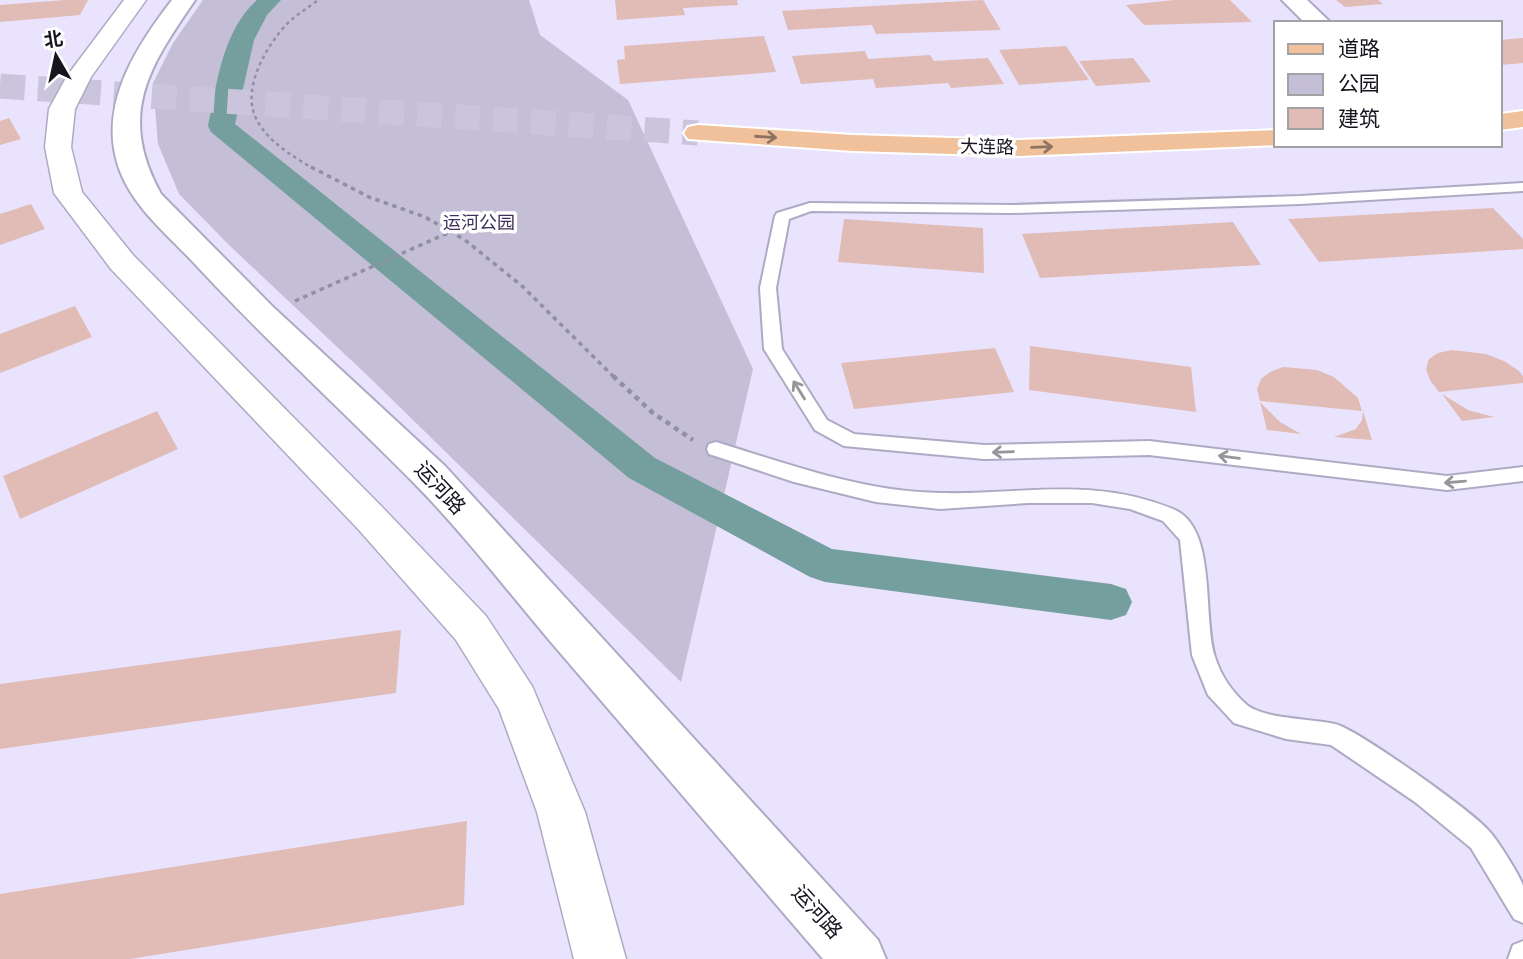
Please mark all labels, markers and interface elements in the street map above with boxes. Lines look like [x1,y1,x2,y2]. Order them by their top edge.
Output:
north arrow [21,21,91,91]
legend [1274,21,1502,147]
text: 北 [42,25,65,55]
text: 道路 [1338,34,1380,64]
text: 公园 [1338,69,1380,99]
text: 建筑 [1338,104,1380,134]
one-way arrow [754,131,777,144]
street label: 大连路 [960,134,1014,160]
one-way arrow [1031,140,1054,154]
park label: 运河公园 [443,210,515,236]
one-way arrow [791,380,805,400]
one-way arrow [991,445,1014,459]
one-way arrow [1219,451,1241,464]
street label: 运河路 [408,455,472,521]
one-way arrow [1444,476,1467,489]
street label: 运河路 [785,879,849,945]

